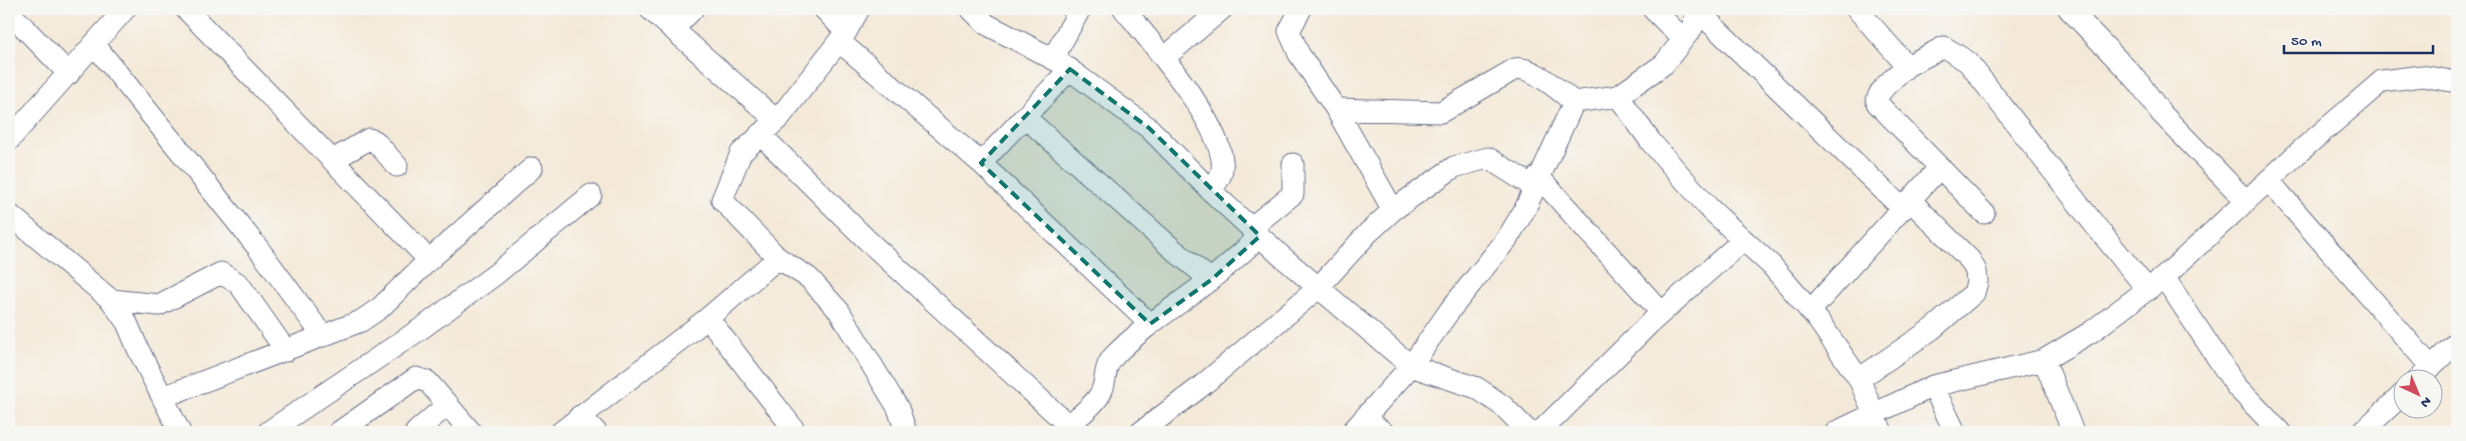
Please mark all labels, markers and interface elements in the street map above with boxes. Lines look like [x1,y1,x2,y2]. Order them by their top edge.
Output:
scale bar [2284,22,2432,54]
text: 50 m [2291,33,2322,51]
north arrow [2394,368,2444,418]
text: N [2416,392,2434,411]

